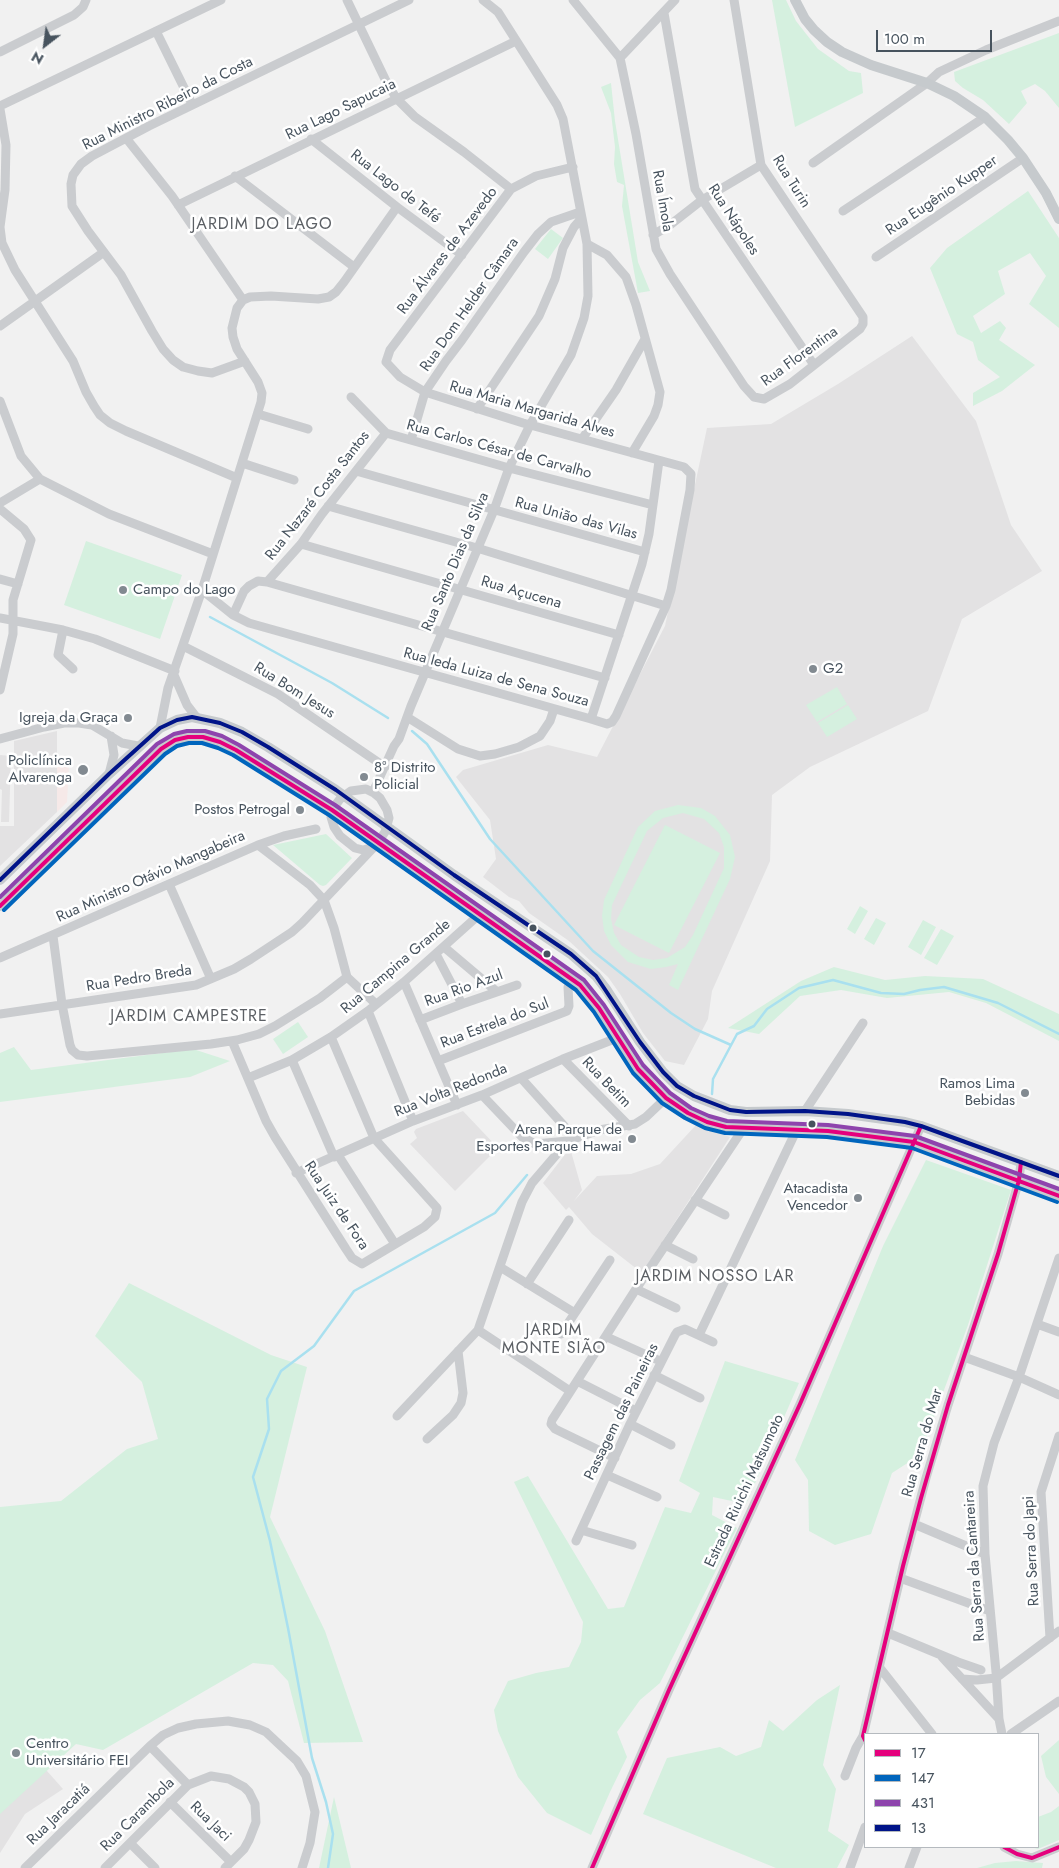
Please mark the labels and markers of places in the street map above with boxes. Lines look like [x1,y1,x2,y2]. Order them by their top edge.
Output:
place label: Campo do Lago [133,581,235,599]
marker: Campo do Lago [117,584,129,596]
place label: G2 [823,660,843,678]
marker: G2 [807,663,819,675]
place label: Igreja da Graça [19,709,118,727]
marker: Igreja da Graça [122,712,134,724]
place label: Policlínica Alvarenga [8,752,72,787]
place label: 8º Distrito Policial [374,759,435,794]
marker: Policlínica Alvarenga [76,763,90,777]
marker: 8º Distrito Policial [358,771,370,783]
place label: Postos Petrogal [194,801,290,819]
marker: Postos Petrogal [294,804,306,816]
unlabelled marker [528,923,538,933]
unlabelled marker [542,949,552,959]
place label: Ramos Lima Bebidas [939,1075,1015,1110]
marker: Ramos Lima Bebidas [1019,1087,1031,1099]
unlabelled marker [807,1119,817,1129]
place label: Arena Parque de Esportes Parque Hawai [476,1121,622,1156]
marker: Arena Parque de Esportes Parque Hawai [626,1133,638,1145]
place label: Atacadista Vencedor [784,1180,848,1215]
marker: Atacadista Vencedor [852,1192,864,1204]
place label: Centro Universitário FEI [26,1735,128,1770]
marker: Centro Universitário FEI [10,1747,22,1759]

